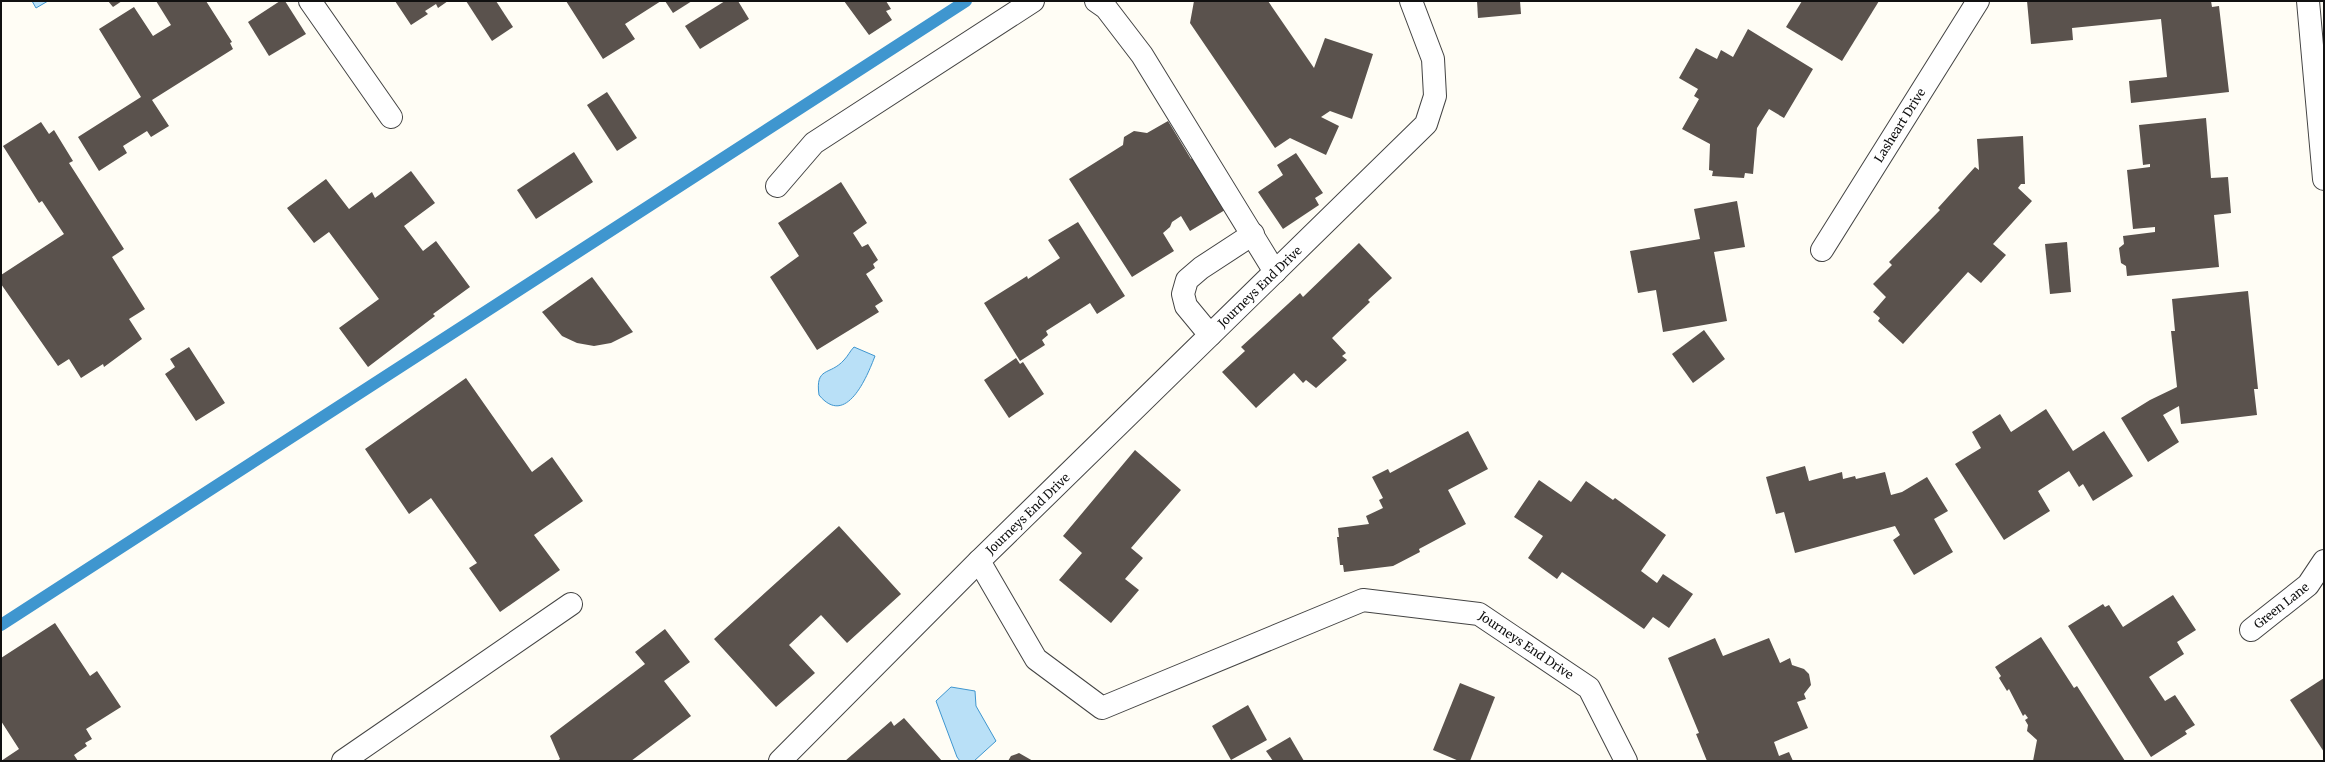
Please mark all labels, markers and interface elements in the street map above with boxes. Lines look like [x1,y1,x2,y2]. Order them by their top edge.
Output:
street label: Lasheart Drive [1871,85,1928,165]
street label: Journeys End Drive [1214,243,1305,331]
street label: Journeys End Drive [982,470,1073,558]
street label: Green Lane [2251,579,2312,632]
street label: Journeys End Drive [1475,607,1576,682]

